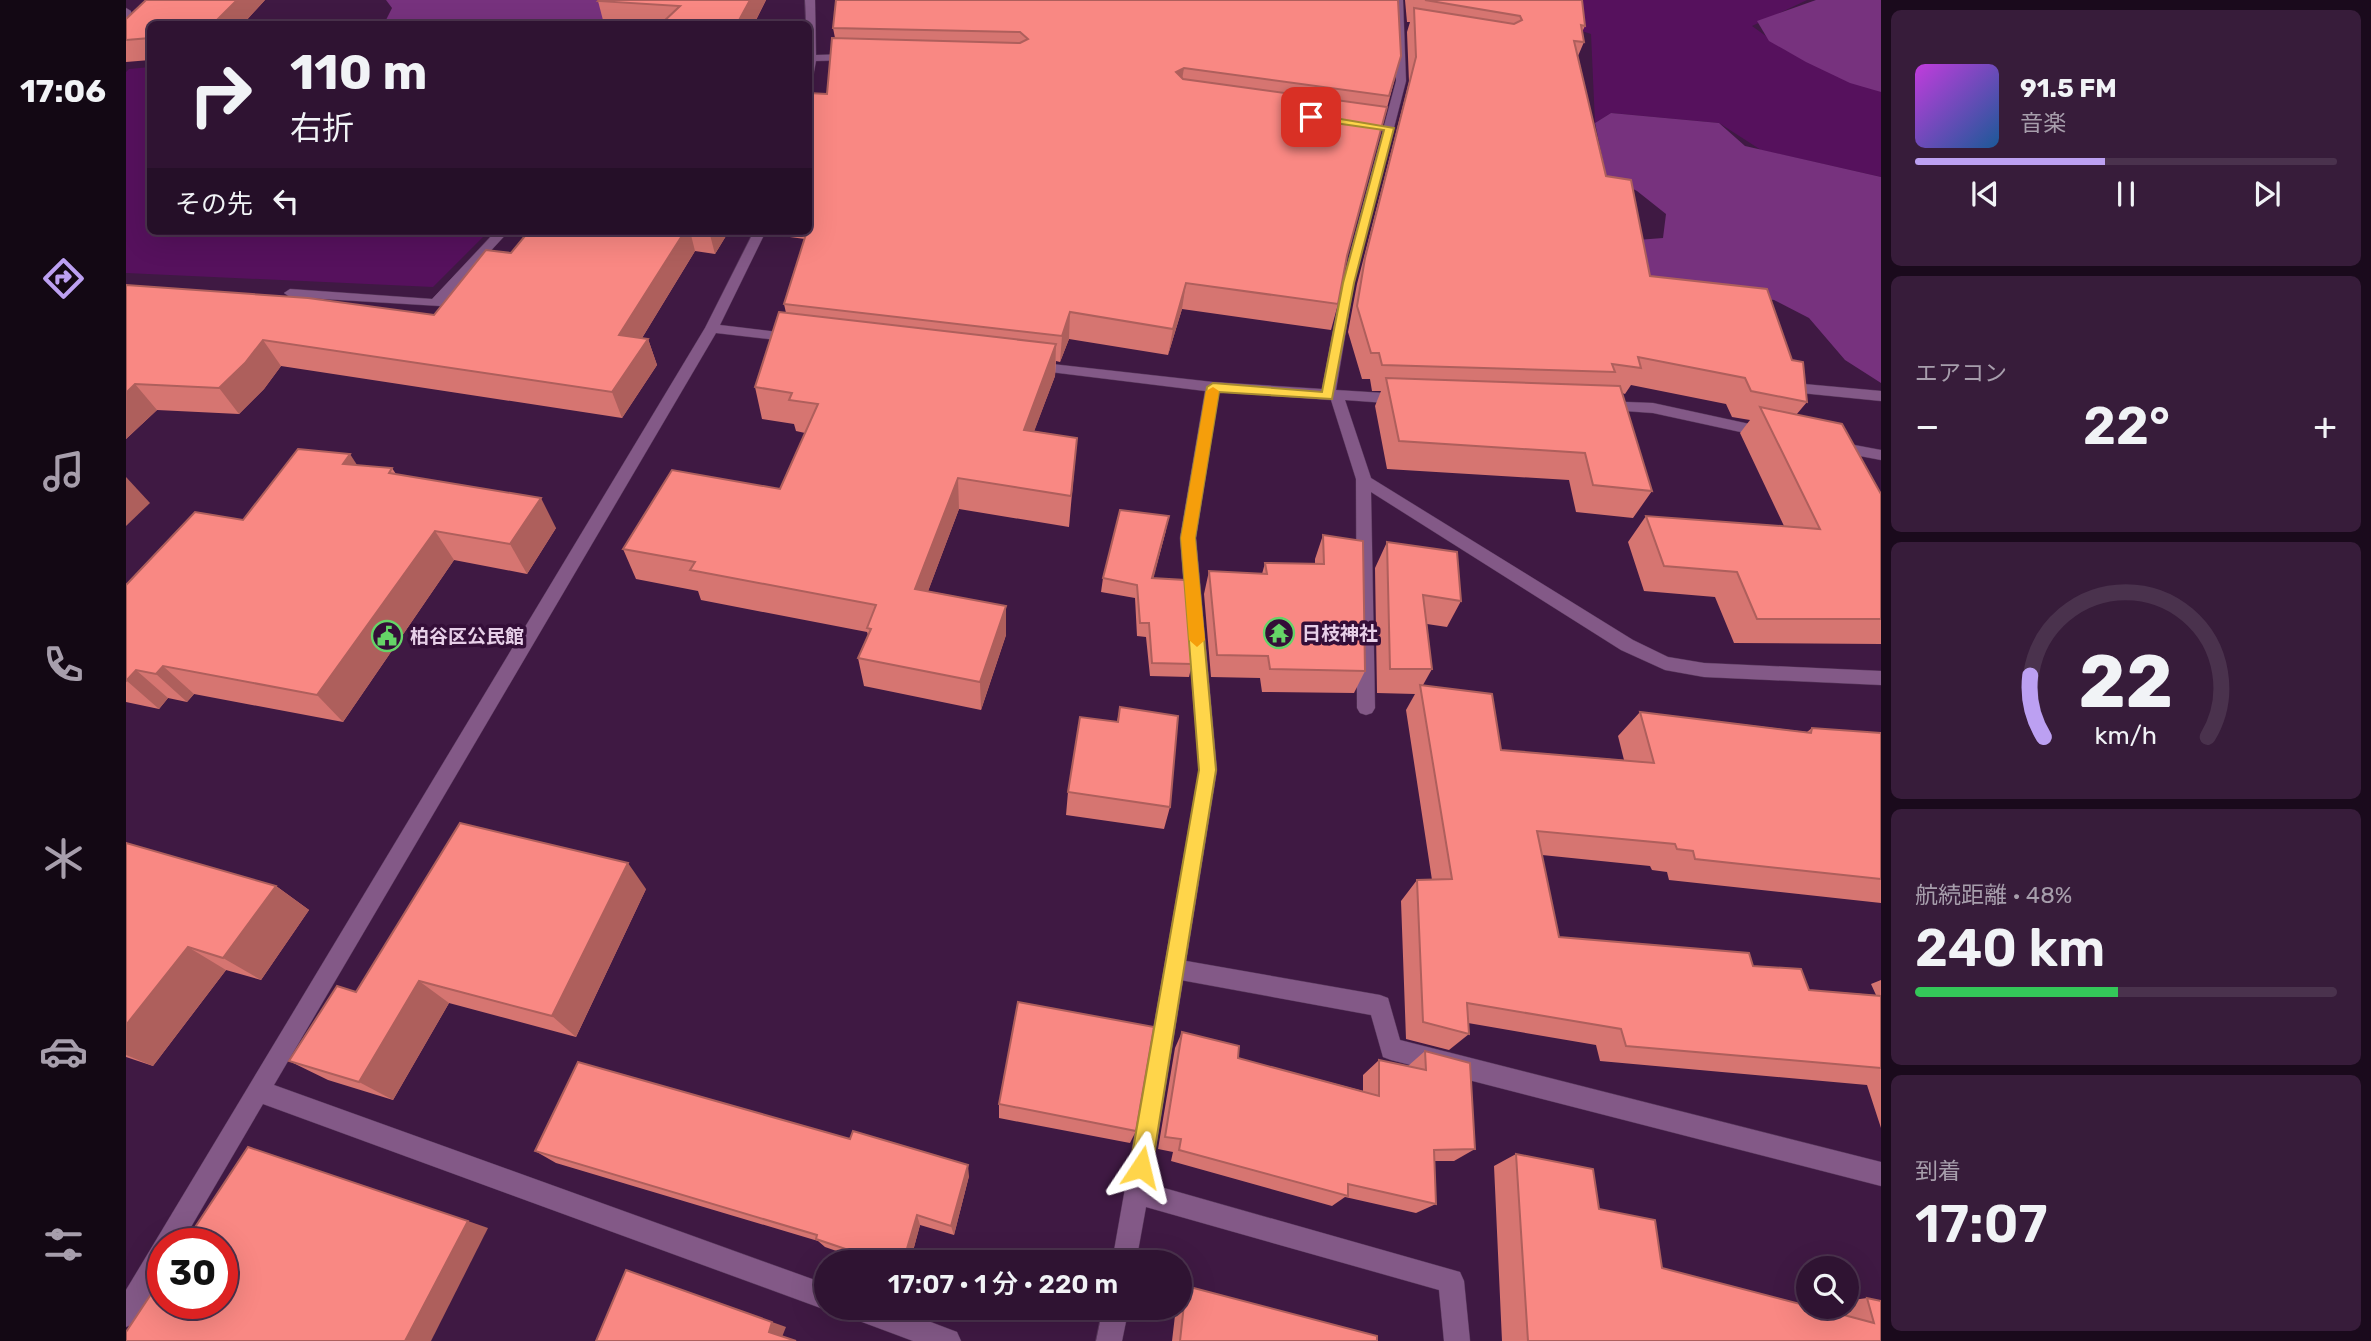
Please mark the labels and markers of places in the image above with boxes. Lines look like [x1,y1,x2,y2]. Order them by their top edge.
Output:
pin [1281,87,1341,147]
temple icon: 日枝神社 [1262,616,1296,650]
public building icon: 柏谷区公民館 [370,619,404,653]
place label: 日枝神社 [1302,622,1378,645]
place label: 柏谷区公民館 [410,625,524,648]

